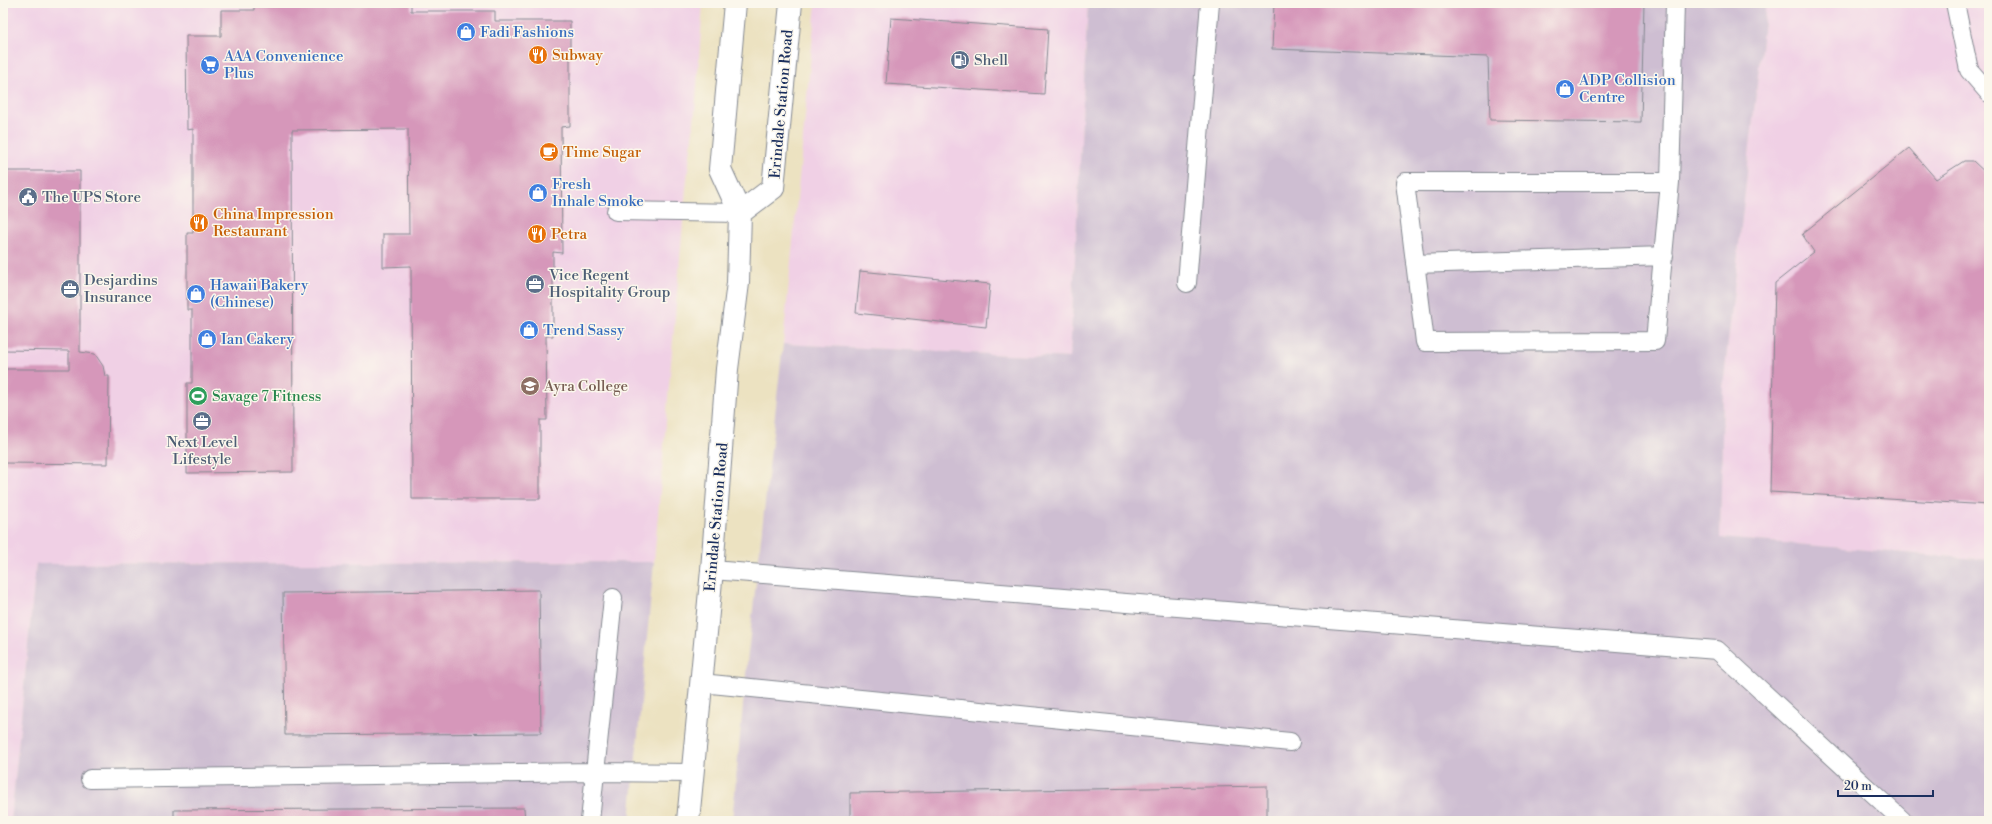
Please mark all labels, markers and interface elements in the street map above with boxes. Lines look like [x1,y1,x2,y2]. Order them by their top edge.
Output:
shop icon: Fadi Fashions [455,21,477,43]
place label: Fadi Fashions [480,23,574,42]
street label: Erindale Station Road [766,28,798,179]
restaurant icon: Subway [527,44,549,66]
place label: Subway [552,46,603,65]
place label: AAA Convenience Plus [223,47,343,83]
fuel station icon: Shell [949,49,971,71]
place label: Shell [974,51,1009,70]
supermarket icon: AAA Convenience Plus [199,54,221,76]
place label: ADP Collision Centre [1578,71,1676,107]
shop icon: ADP Collision Centre [1554,78,1576,100]
cafe icon: Time Sugar [538,141,560,163]
place label: Time Sugar [563,143,642,162]
place label: Fresh Inhale Smoke [552,175,644,211]
shop icon: Fresh Inhale Smoke [527,182,549,204]
public building icon: The UPS Store [17,186,39,208]
place label: The UPS Store [42,188,141,207]
place label: China Impression Restaurant [213,205,334,241]
restaurant icon: China Impression Restaurant [188,212,210,234]
restaurant icon: Petra [526,223,548,245]
place label: Petra [551,225,588,244]
place label: Vice Regent Hospitality Group [548,266,671,302]
place label: Desjardins Insurance [84,271,158,307]
office icon: Vice Regent Hospitality Group [524,273,546,295]
place label: Hawaii Bakery (Chinese) [210,276,309,312]
office icon: Desjardins Insurance [59,278,81,300]
shop icon: Hawaii Bakery (Chinese) [185,283,207,305]
shop icon: Trend Sassy [518,319,540,341]
place label: Trend Sassy [543,321,625,340]
shop icon: Ian Cakery [196,328,218,350]
place label: Ian Cakery [221,330,295,349]
school or university icon: Ayra College [519,375,541,397]
place label: Ayra College [543,377,628,396]
sports icon: Savage 7 Fitness [187,385,209,407]
place label: Savage 7 Fitness [212,387,321,406]
office icon: Next Level Lifestyle [191,410,213,432]
place label: Next Level Lifestyle [166,433,238,469]
street label: Erindale Station Road [701,441,733,592]
scale bar [1838,772,1933,798]
text: 20 m [1844,779,1872,794]

